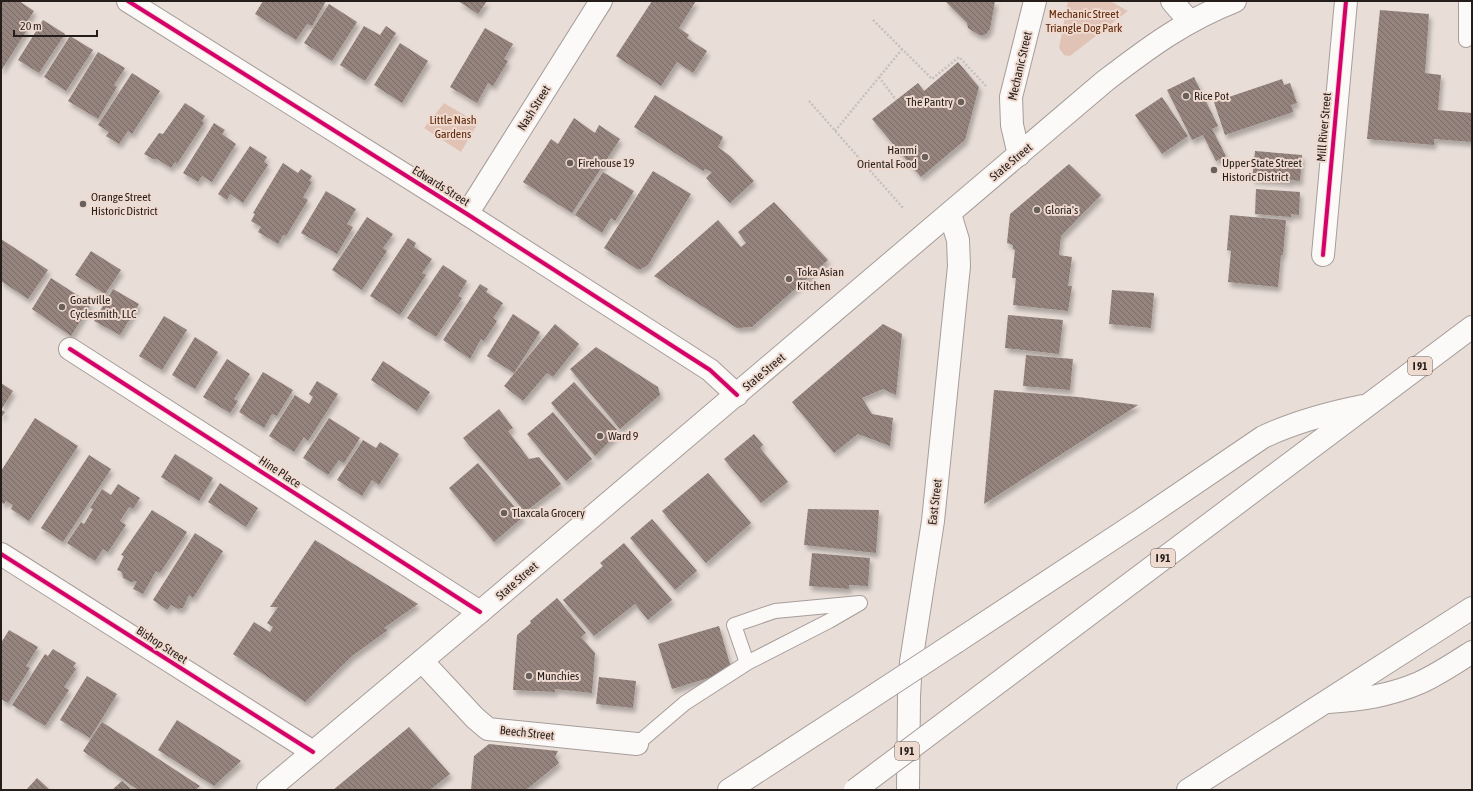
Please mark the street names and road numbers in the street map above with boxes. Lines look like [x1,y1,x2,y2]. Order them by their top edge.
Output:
street label: Mechanic Street [1005,30,1035,102]
street label: Nash Street [515,82,554,133]
street label: Mill River Street [1314,91,1334,162]
street label: State Street [987,140,1035,184]
street label: Edwards Street [410,163,473,209]
street label: State Street [740,350,788,394]
road number: I 91 [1408,357,1432,375]
street label: Hine Place [256,453,304,491]
street label: East Street [925,478,945,526]
road number: I 91 [1151,549,1175,567]
street label: State Street [493,559,541,603]
street label: Bishop Street [134,623,191,667]
street label: Beech Street [499,723,555,743]
road number: I 91 [895,742,919,760]

